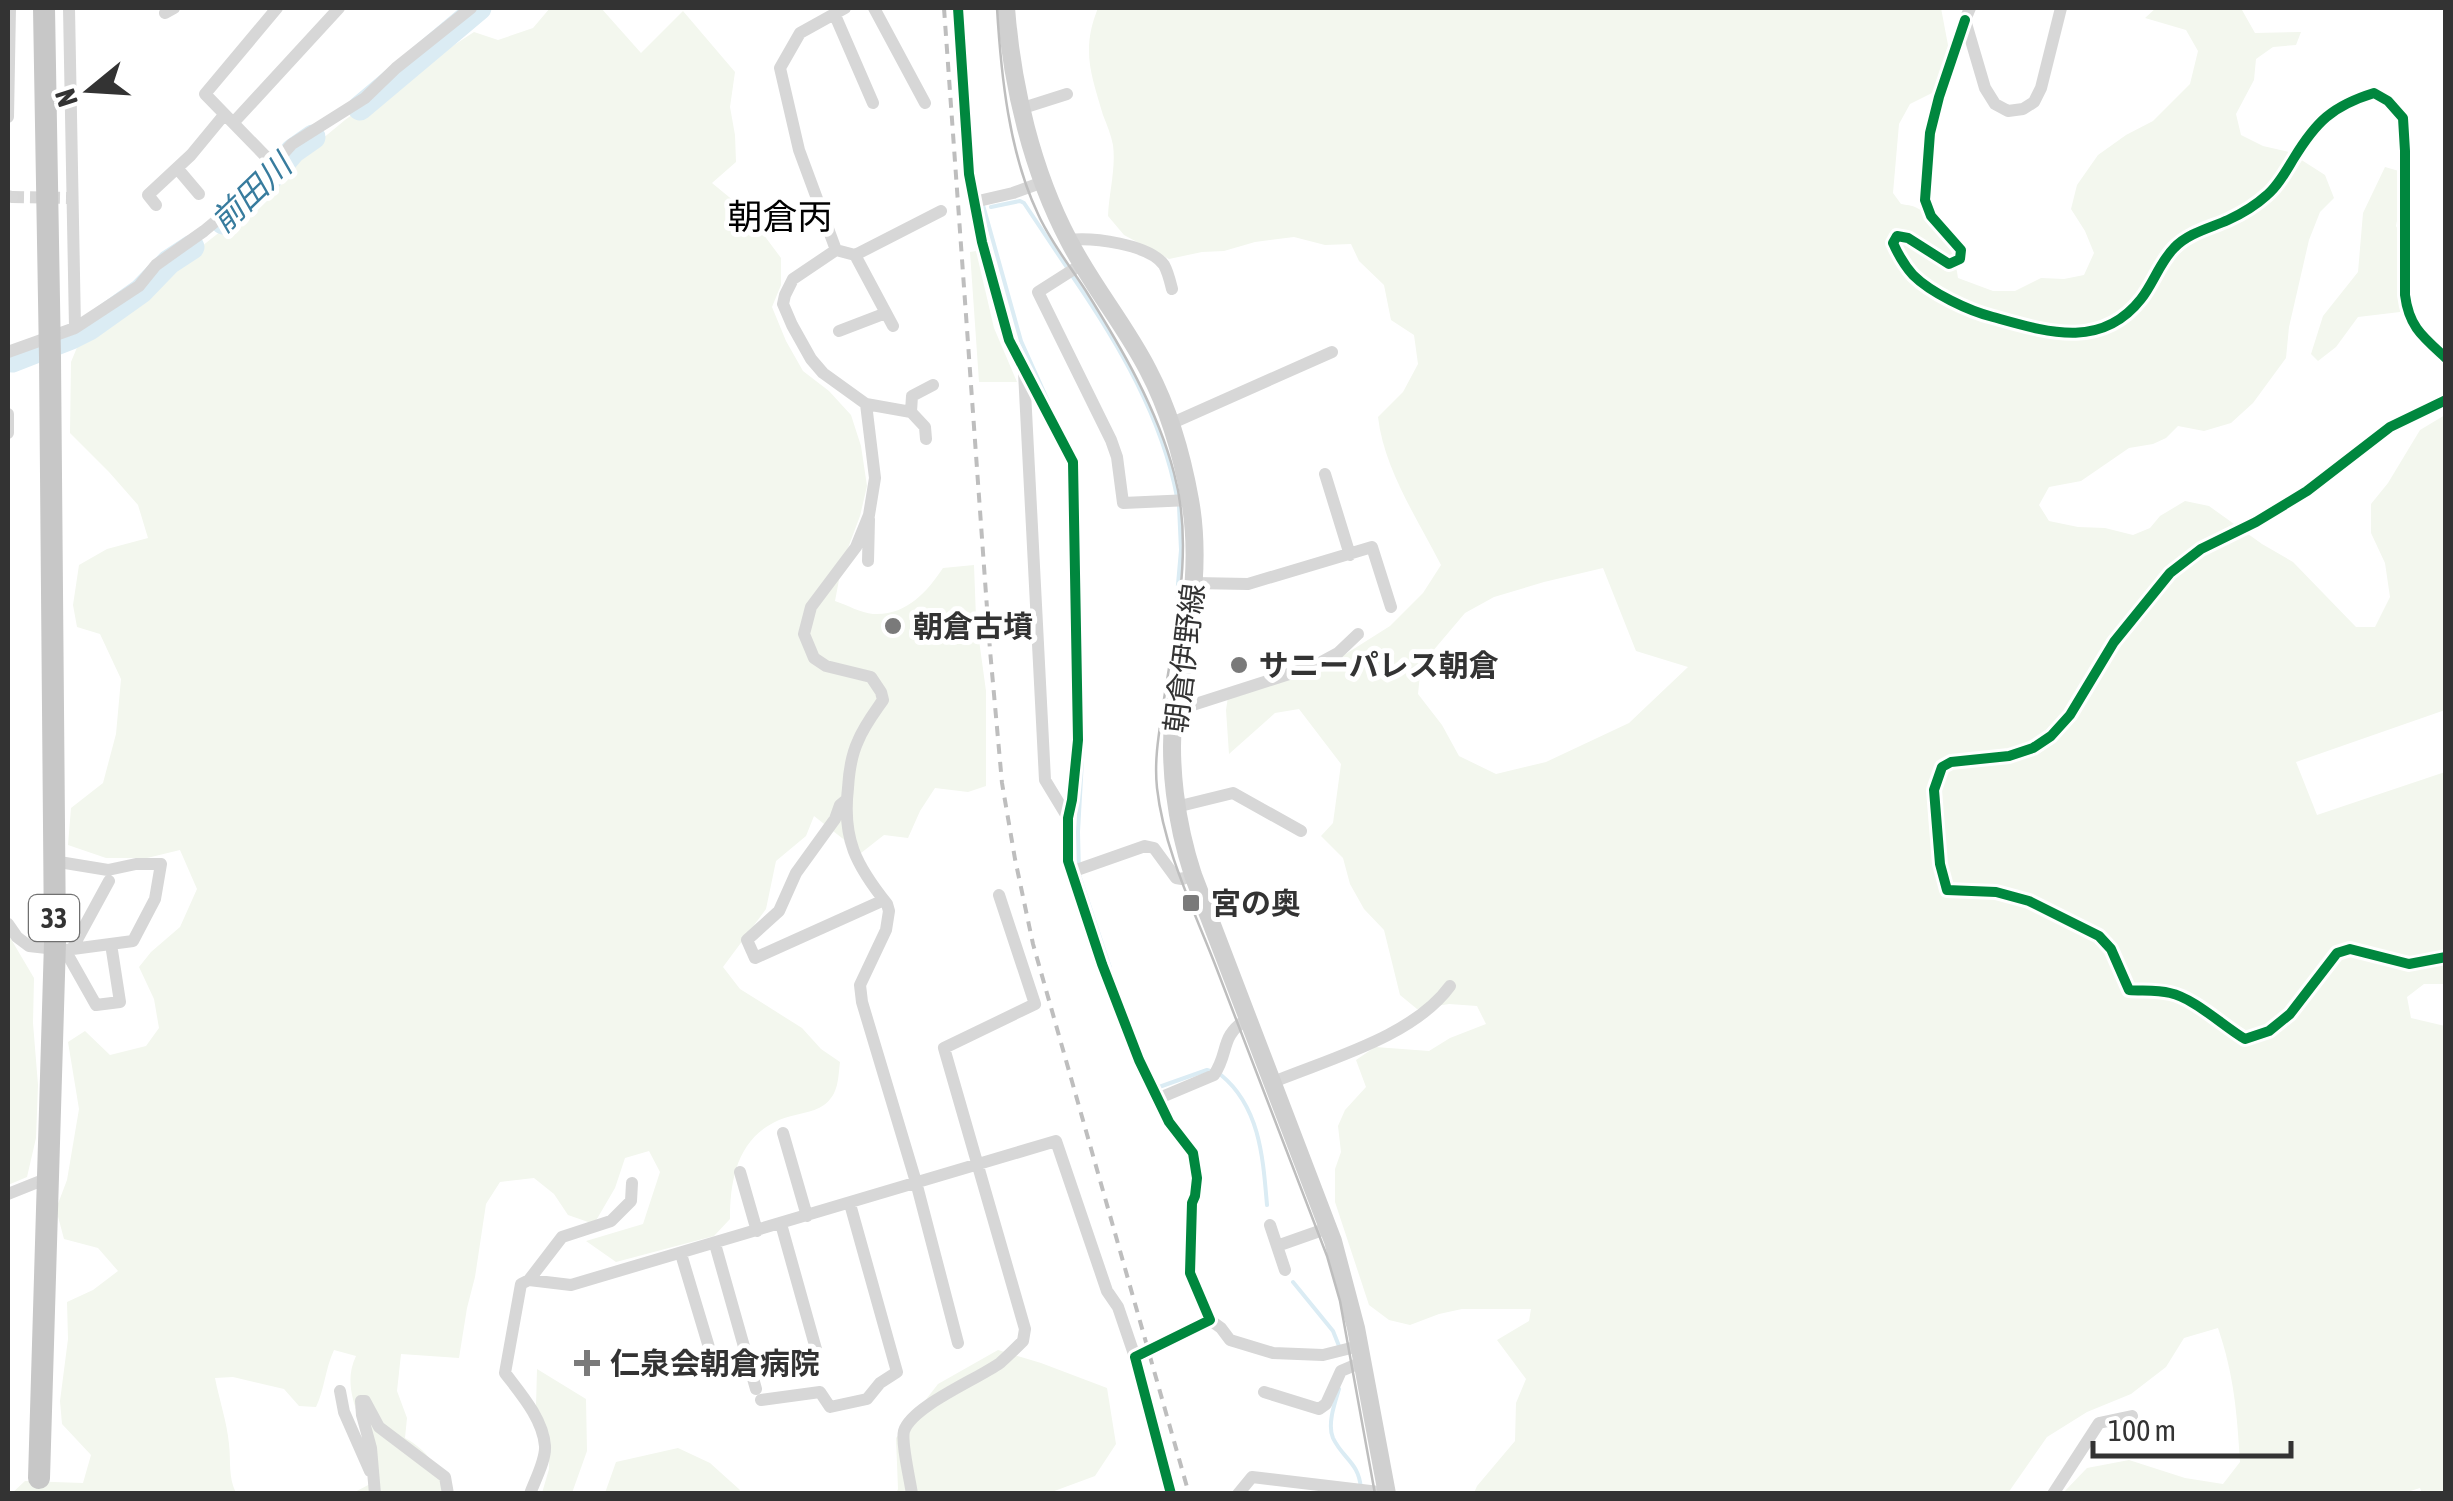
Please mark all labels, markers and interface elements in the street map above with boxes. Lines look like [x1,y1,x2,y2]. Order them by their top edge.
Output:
north arrow [40,40,140,140]
text: N [48,85,84,111]
water label: 前田川 [204,144,301,240]
district label: 朝倉丙 [727,196,833,236]
street label: 朝倉伊野線 [1158,581,1210,735]
place label: 朝倉古墳 [913,609,1033,643]
marker: 朝倉古墳 [882,615,904,637]
place label: サニーパレス朝倉 [1259,648,1499,682]
marker: サニーパレス朝倉 [1228,654,1250,676]
place label: 宮の奥 [1211,886,1301,920]
marker: 宮の奥 [1180,892,1202,914]
road number: 33 [29,895,79,941]
place label: 仁泉会朝倉病院 [610,1346,820,1380]
marker: 仁泉会朝倉病院 [574,1350,600,1376]
scale bar [2093,1396,2290,1458]
text: 100 m [2108,1413,2176,1447]

